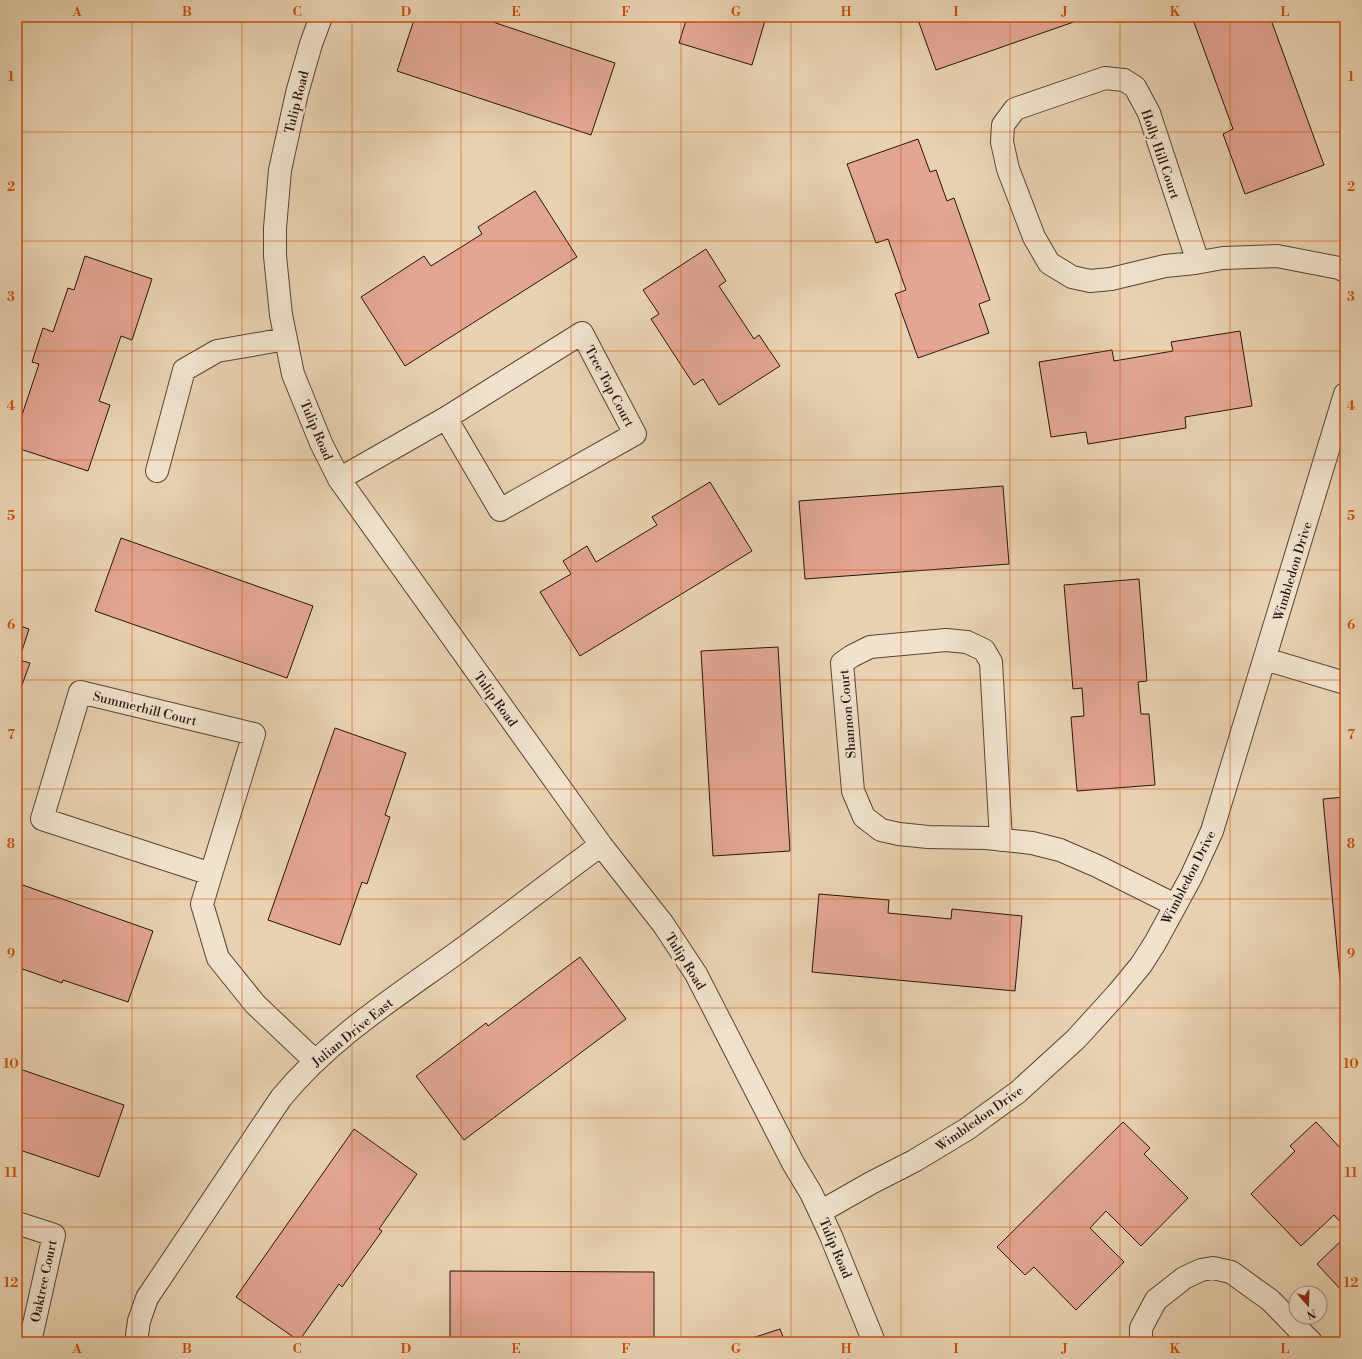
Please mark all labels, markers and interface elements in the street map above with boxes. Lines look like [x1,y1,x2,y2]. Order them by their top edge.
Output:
text: A [71,4,82,20]
text: B [182,4,192,20]
text: C [292,4,302,20]
text: D [401,4,411,20]
text: E [511,4,521,20]
text: F [621,4,631,20]
text: G [731,4,742,20]
text: H [841,4,852,20]
text: I [953,4,959,20]
text: J [1060,4,1068,20]
text: K [1170,4,1181,20]
text: L [1281,4,1290,20]
text: 1 [8,69,15,85]
street label: Tulip Road [281,69,313,135]
text: 1 [1348,69,1355,85]
street label: Holly Hill Court [1137,107,1183,202]
text: 2 [7,179,15,195]
text: 2 [1347,179,1355,195]
text: 3 [7,289,15,305]
text: 3 [1347,289,1355,305]
street label: Tree Top Court [581,343,637,430]
text: 4 [7,398,16,414]
street label: Tulip Road [296,398,336,464]
text: 4 [1347,398,1356,414]
text: 5 [7,508,15,524]
text: 5 [1347,508,1355,524]
street label: Wimbledon Drive [1270,519,1316,624]
text: 6 [7,617,15,633]
text: 6 [1347,617,1355,633]
street label: Shannon Court [836,668,860,759]
street label: Tulip Road [470,669,521,731]
street label: Summerhill Court [91,688,199,730]
text: 7 [7,727,15,743]
text: 7 [1347,727,1355,743]
street label: Wimbledon Drive [1158,828,1220,928]
text: 8 [7,836,15,852]
text: 8 [1347,836,1355,852]
street label: Tulip Road [661,930,709,993]
text: 9 [7,946,15,962]
text: 9 [1347,946,1355,962]
street label: Julian Drive East [308,995,397,1071]
text: 10 [3,1056,19,1072]
text: 10 [1343,1056,1359,1072]
street label: Wimbledon Drive [932,1082,1027,1155]
text: 11 [5,1165,18,1181]
text: 11 [1345,1165,1358,1181]
street label: Tulip Road [815,1216,855,1282]
street label: Oaktree Court [27,1238,61,1324]
text: 12 [4,1275,18,1291]
text: 12 [1344,1275,1358,1291]
north arrow [1288,1285,1328,1325]
text: N [1304,1305,1318,1322]
text: A [71,1341,82,1357]
text: B [182,1341,192,1357]
text: C [292,1341,302,1357]
text: D [401,1341,411,1357]
text: E [511,1341,521,1357]
text: F [621,1341,631,1357]
text: G [731,1341,742,1357]
text: H [841,1341,852,1357]
text: I [953,1341,959,1357]
text: J [1060,1341,1068,1357]
text: K [1170,1341,1181,1357]
text: L [1281,1341,1290,1357]

